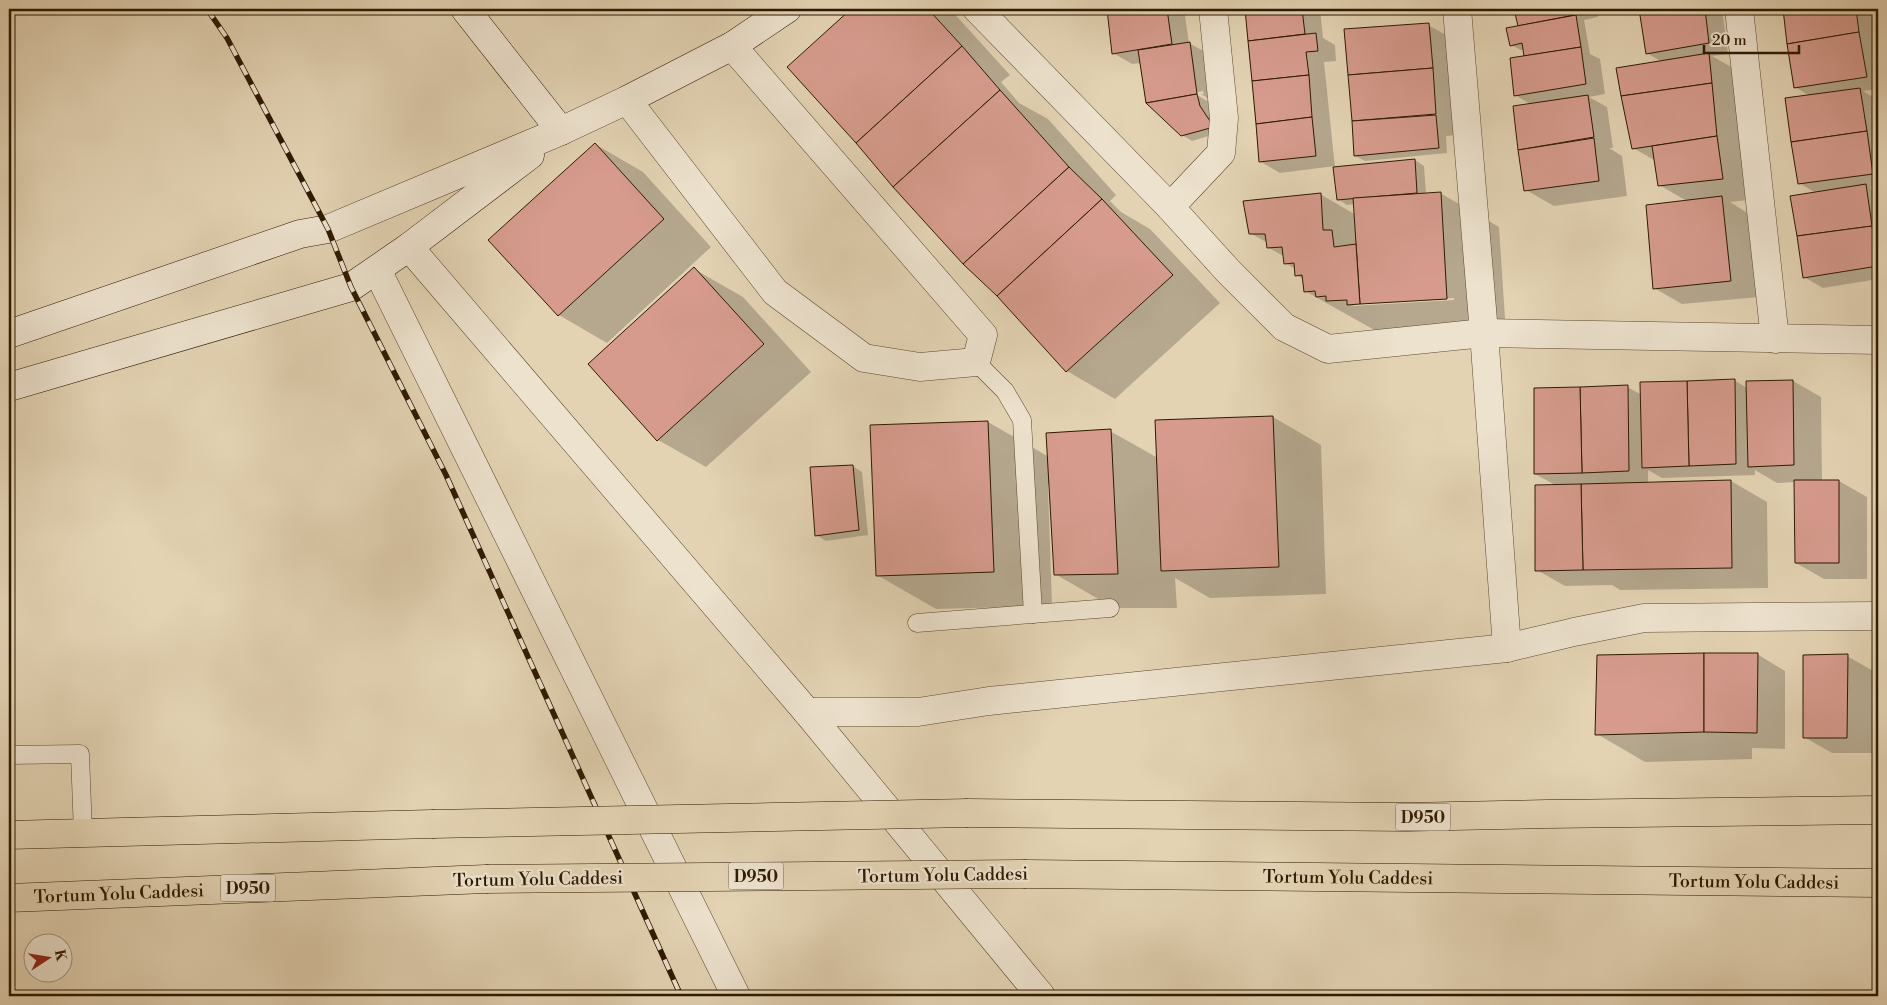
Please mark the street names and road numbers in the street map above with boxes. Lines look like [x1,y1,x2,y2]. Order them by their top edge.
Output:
road number: D950 [1396,804,1450,830]
road number: D950 [728,862,784,889]
street label: Tortum Yolu Caddesi [858,863,1028,888]
street label: Tortum Yolu Caddesi [1263,866,1433,890]
street label: Tortum Yolu Caddesi [453,867,623,892]
street label: Tortum Yolu Caddesi [1669,870,1839,895]
road number: D950 [220,874,276,901]
street label: Tortum Yolu Caddesi [33,879,205,909]

